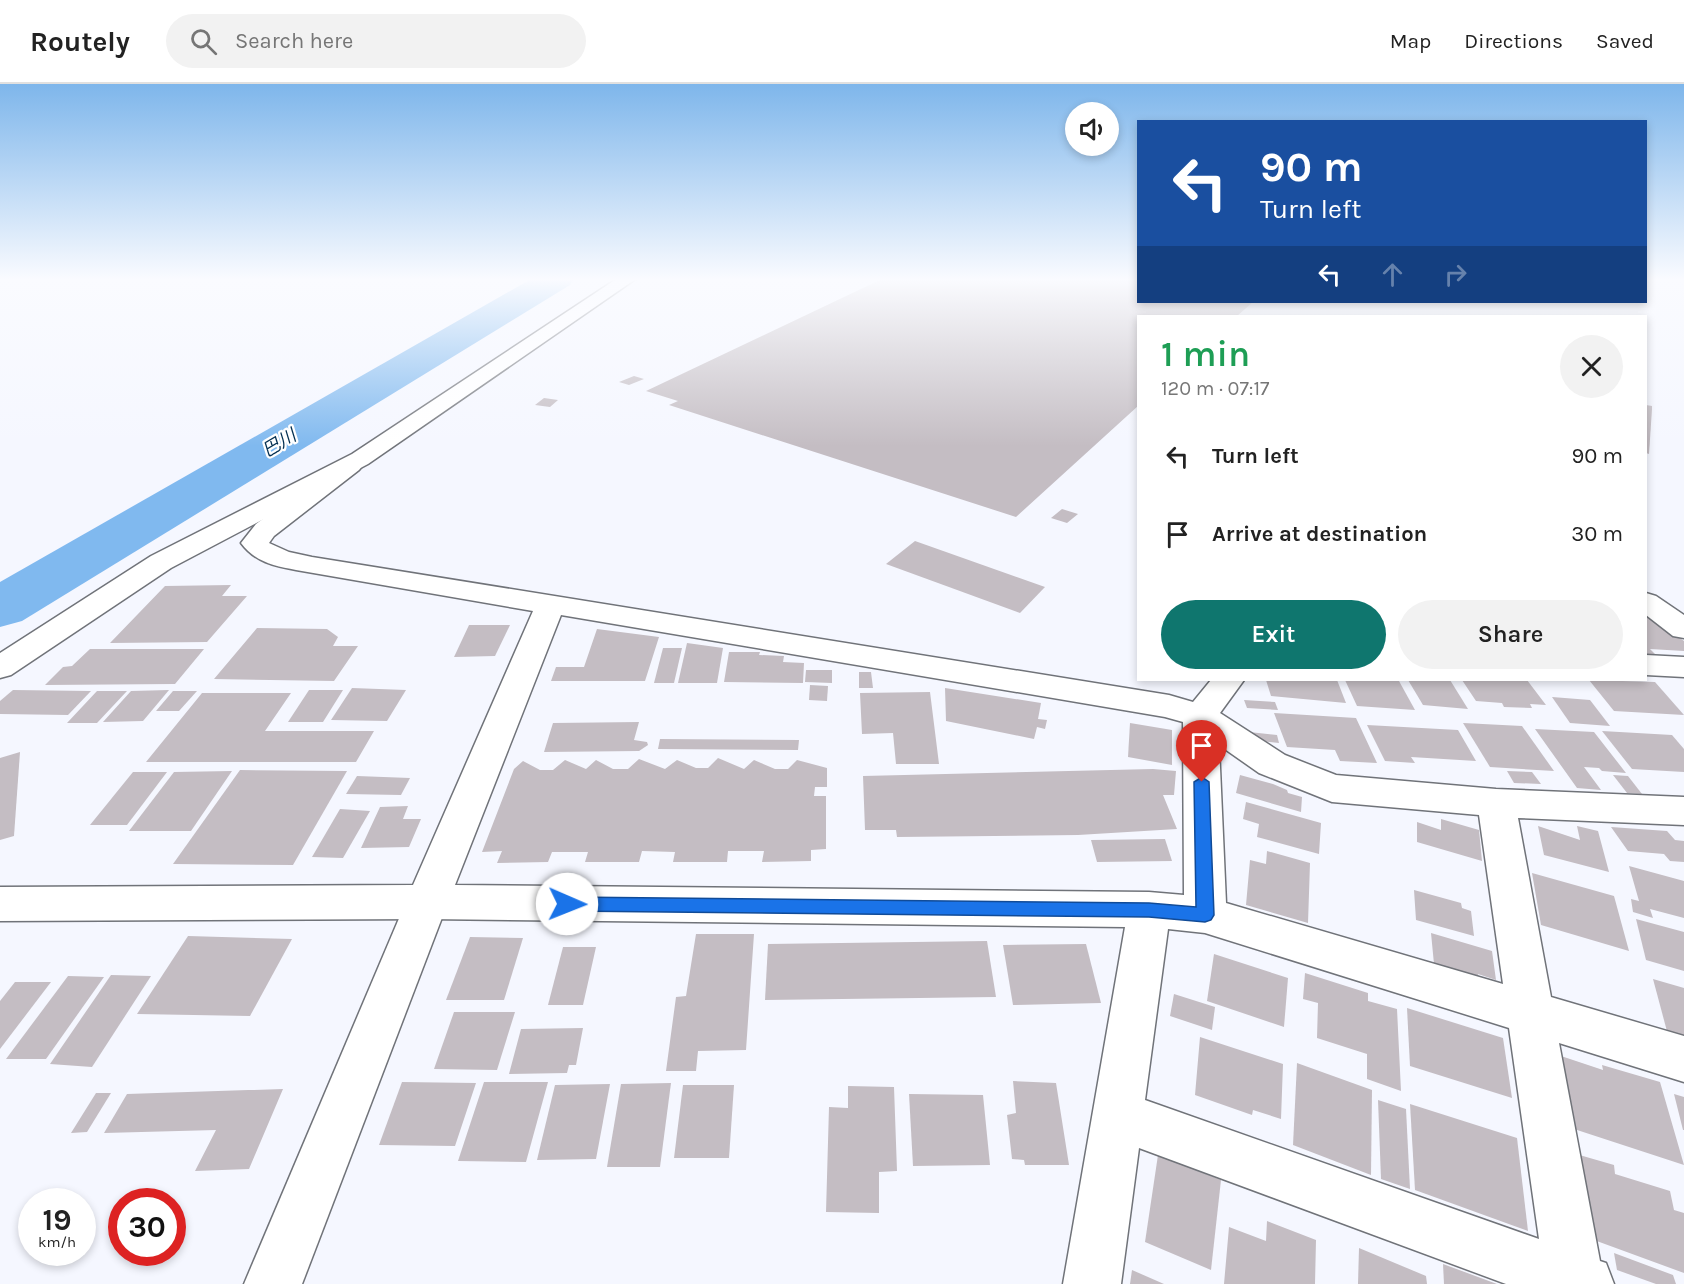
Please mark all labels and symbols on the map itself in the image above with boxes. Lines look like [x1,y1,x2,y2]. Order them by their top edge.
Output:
water label: 巴川 [258,423,302,462]
pin [1176,720,1227,782]
position arrow [535,872,599,936]
speed limit sign: 30 [108,1188,186,1266]

